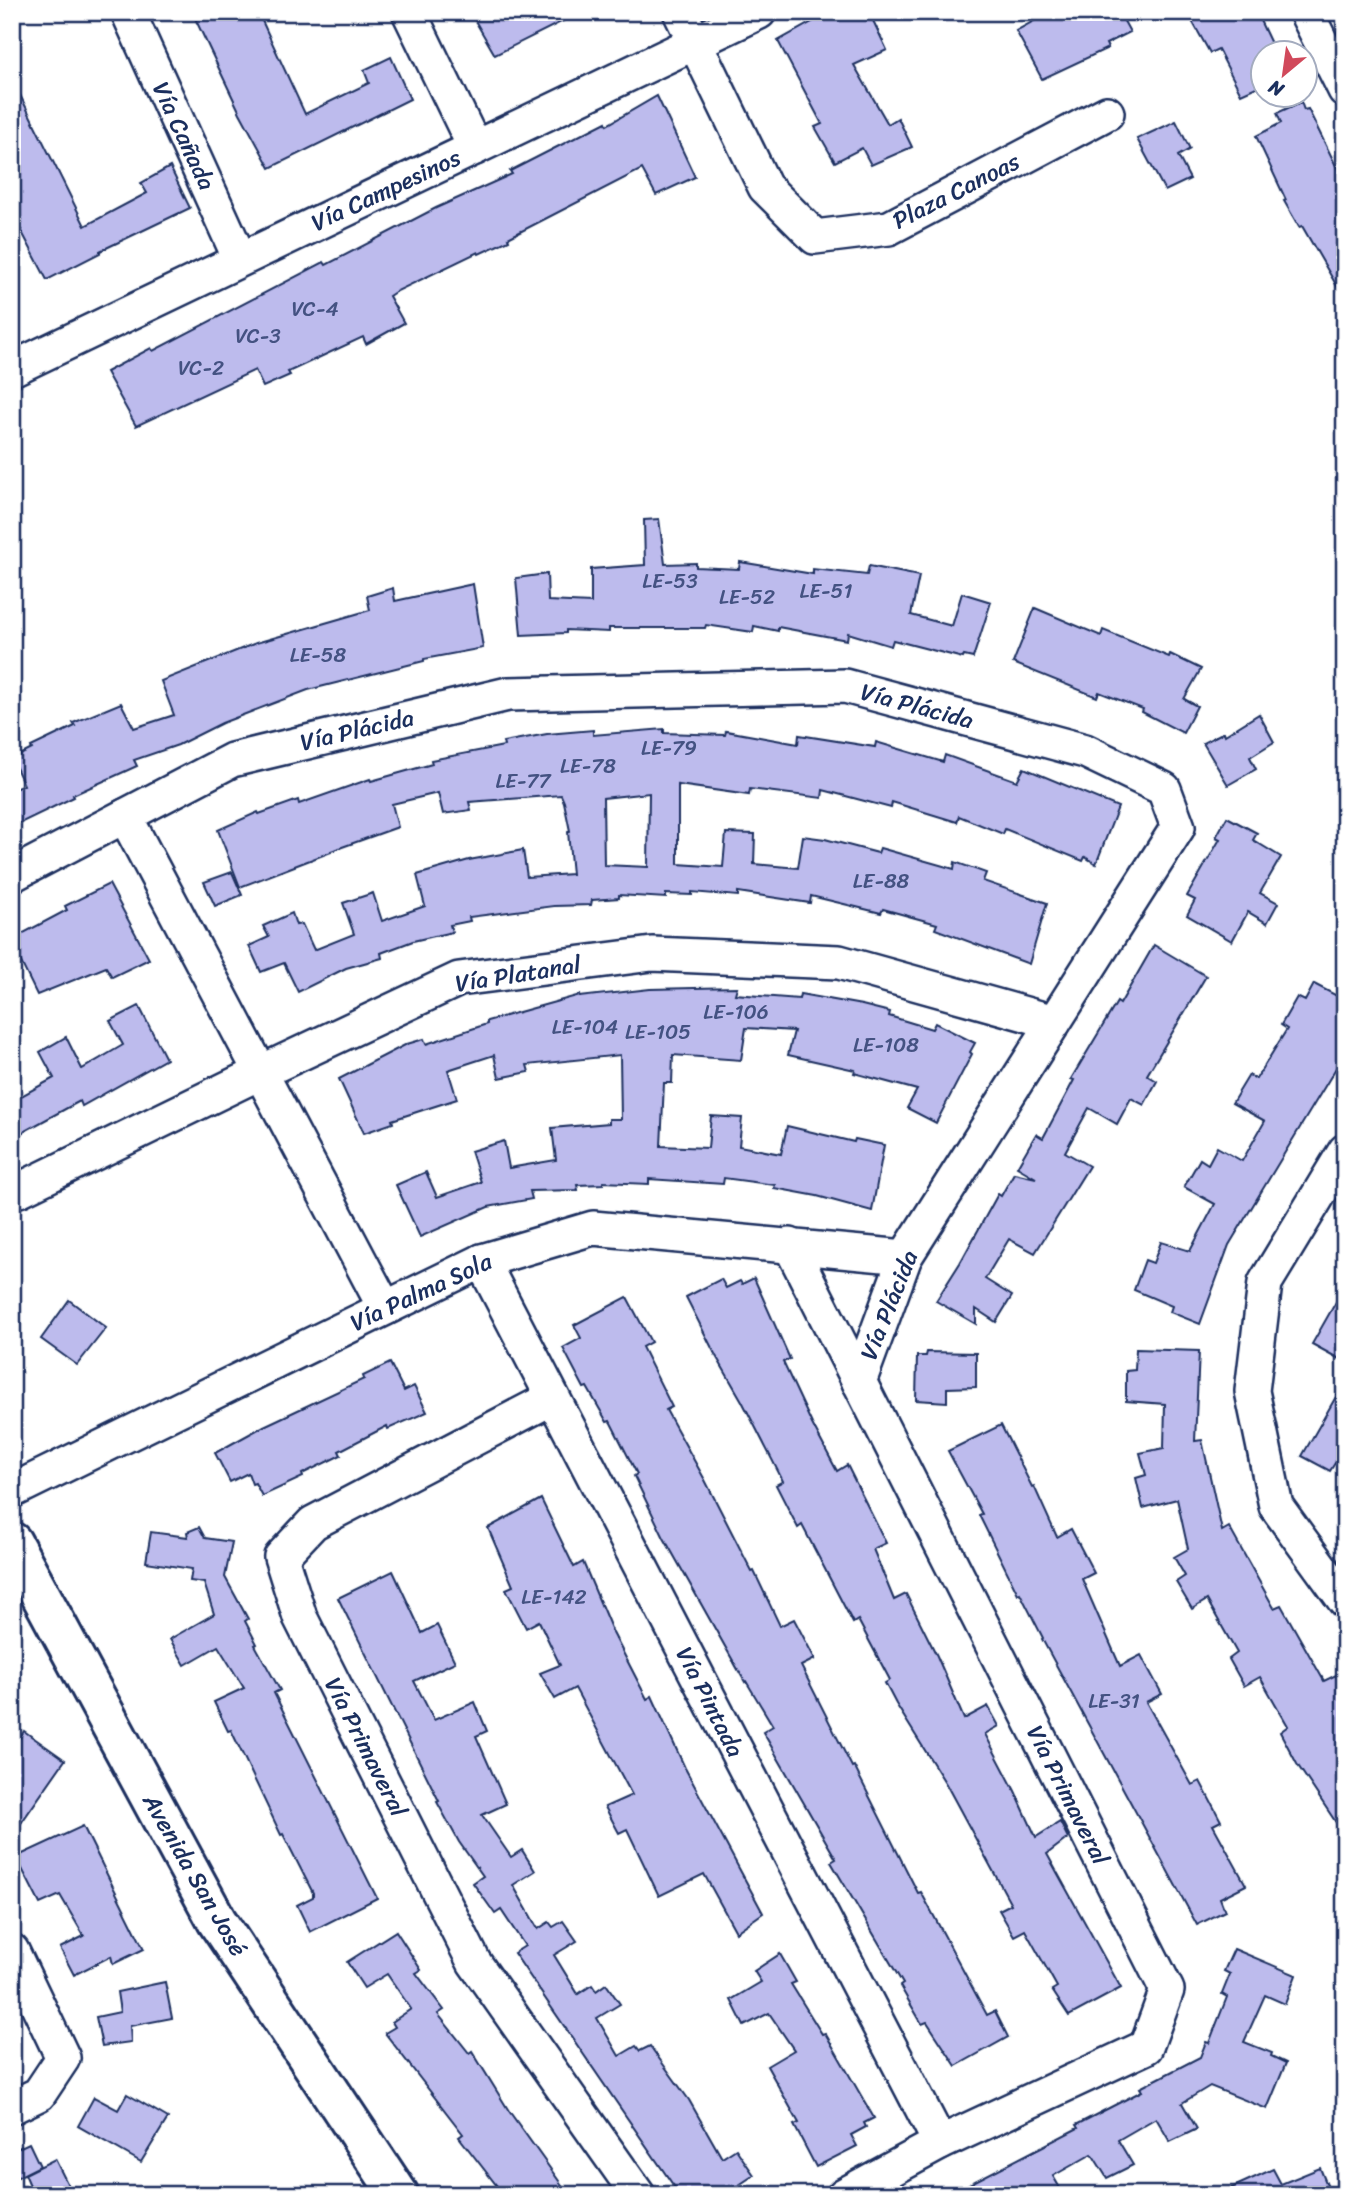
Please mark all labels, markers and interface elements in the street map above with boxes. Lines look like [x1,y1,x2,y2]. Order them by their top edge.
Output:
north arrow [1248,38,1318,108]
text: N [1262,70,1291,107]
street label: Vía Cañada [140,75,228,197]
street label: Vía Campesinos [304,137,468,243]
street label: Plaza Canoas [885,140,1028,241]
house number: VC-4 [291,290,339,328]
house number: VC-3 [235,317,281,355]
house number: VC-2 [178,349,224,387]
house number: LE-53 [642,562,698,600]
house number: LE-51 [800,572,852,610]
house number: LE-52 [719,578,775,616]
house number: LE-58 [290,636,347,674]
street label: Vía Plácida [856,671,978,741]
street label: Vía Plácida [296,697,418,763]
house number: LE-79 [641,729,697,767]
house number: LE-78 [560,747,616,785]
house number: LE-77 [495,762,553,800]
house number: LE-88 [853,862,910,900]
street label: Vía Platanal [452,943,585,1005]
house number: LE-106 [703,993,769,1031]
house number: LE-104 [552,1008,618,1046]
house number: LE-105 [625,1013,691,1051]
house number: LE-108 [853,1026,919,1064]
street label: Vía Palma Sola [343,1240,500,1343]
street label: Vía Plácida [848,1244,930,1366]
house number: LE-142 [521,1578,587,1616]
street label: Vía Pintada [664,1639,756,1765]
street label: Vía Primaveral [313,1670,420,1825]
house number: LE-31 [1088,1682,1140,1720]
street label: Vía Primaveral [1015,1718,1122,1873]
street label: Avenida San José [131,1784,259,1965]

